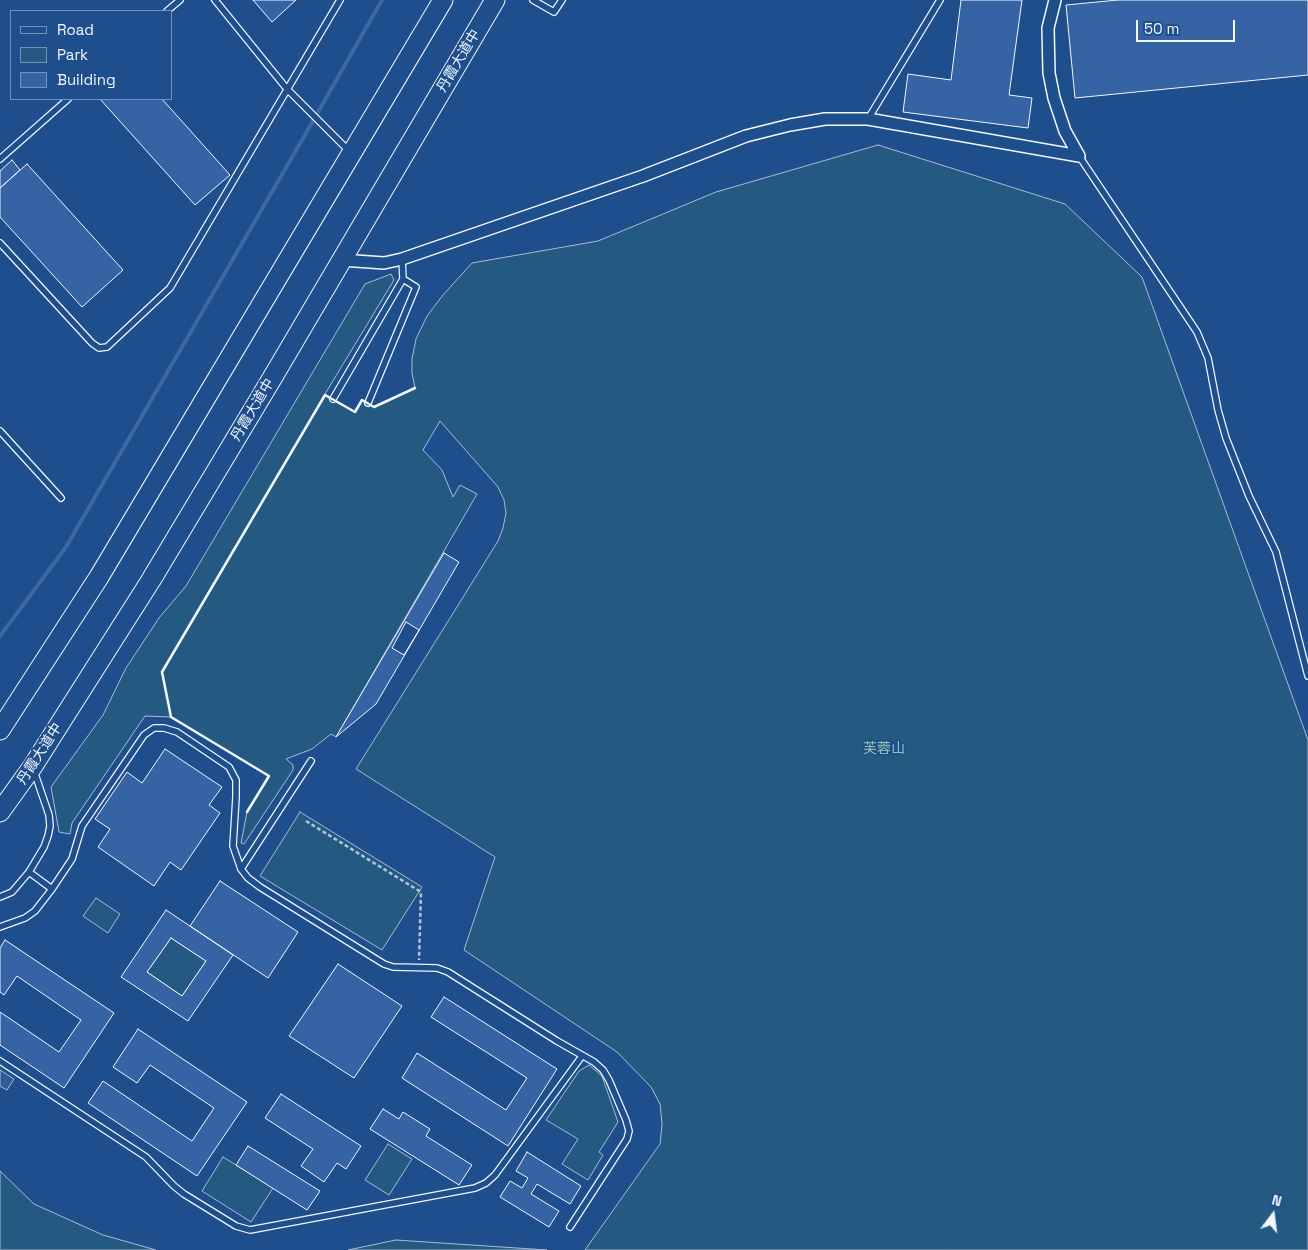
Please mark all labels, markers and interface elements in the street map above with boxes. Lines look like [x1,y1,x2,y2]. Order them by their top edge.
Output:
legend [10,10,172,100]
scale bar [1138,10,1237,42]
text: 50 m [1144,19,1179,38]
text: Road [57,20,94,39]
street label: 丹霞大道中 [434,27,484,95]
text: Park [57,45,88,64]
text: Building [57,70,116,89]
street label: 丹霞大道中 [228,376,278,444]
street label: 丹霞大道中 [14,720,66,788]
park label: 芙蓉山 [863,741,905,757]
north arrow [1248,1190,1298,1240]
text: N [1270,1191,1284,1210]

